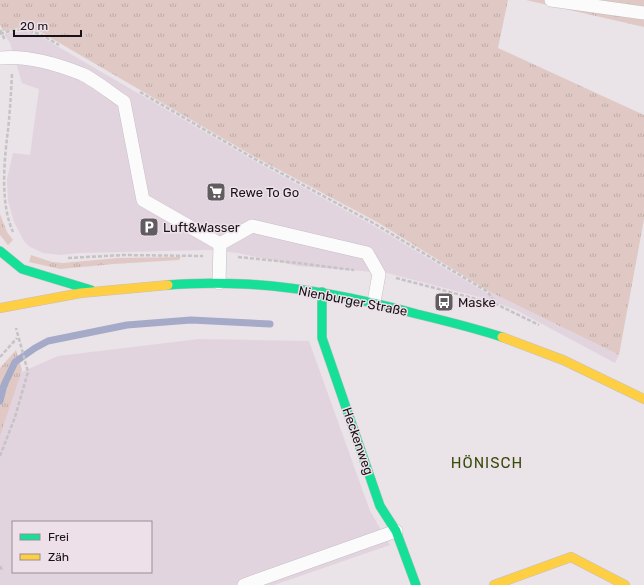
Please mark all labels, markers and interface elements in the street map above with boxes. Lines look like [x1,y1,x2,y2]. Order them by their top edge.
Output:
scale bar [14,12,81,38]
text: 20 m [20,19,48,33]
supermarket icon: Rewe To Go [205,181,227,203]
place label: Rewe To Go [230,185,299,200]
parking icon: Luft&Wasser [138,216,160,238]
place label: Luft&Wasser [163,220,240,235]
street label: Nienburger Straße [297,283,409,320]
bus stop icon: Maske [433,291,455,313]
place label: Maske [458,295,496,310]
street label: Heckenweg [338,405,377,477]
district label: HÖNISCH [451,454,523,472]
legend [12,521,152,573]
text: Frei [48,530,69,544]
text: Zäh [48,550,69,564]

